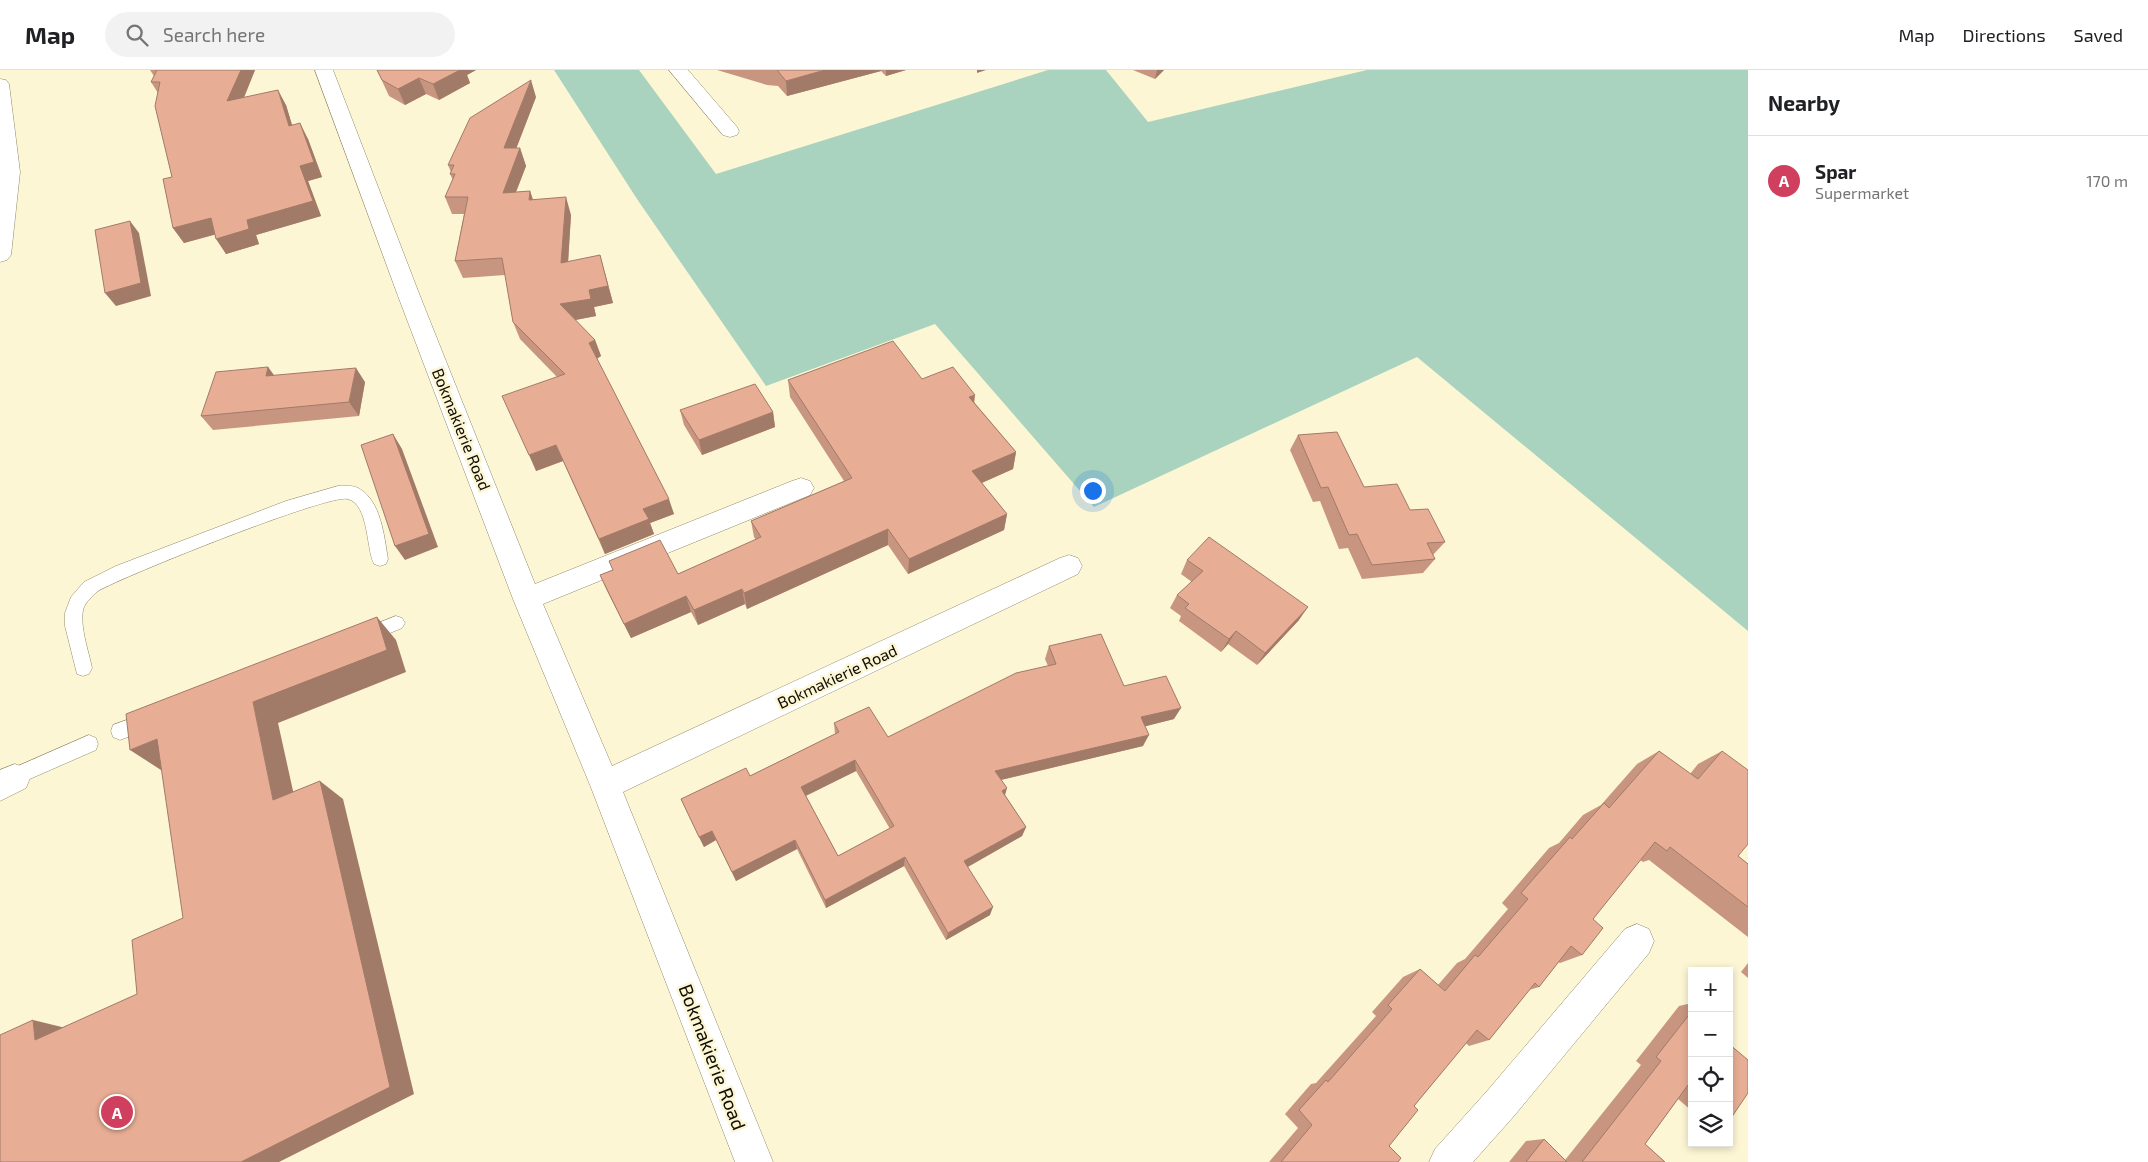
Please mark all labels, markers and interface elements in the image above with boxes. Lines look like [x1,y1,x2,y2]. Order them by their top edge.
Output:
search box [105,12,455,57]
text: Map [25,20,75,49]
icon: search [123,21,151,49]
text: Search here [163,23,265,46]
text: Map [1898,24,1935,46]
text: Directions [1963,24,2046,46]
text: Saved [2074,24,2123,46]
text: Nearby [1768,90,1840,115]
text: Spar [1815,160,1856,183]
text: A [1779,171,1789,190]
text: 170 m [2086,171,2128,190]
text: Supermarket [1815,183,1909,202]
street label: Bokmakierie Road [429,365,495,493]
your location [1080,478,1106,504]
street label: Bokmakierie Road [774,640,900,712]
map controls [1688,967,1733,1147]
button: + [1688,967,1733,1012]
street label: Bokmakierie Road [675,981,751,1133]
button: − [1688,1012,1733,1057]
button: locate [1688,1057,1733,1102]
pin: A [101,1093,133,1131]
button: layers [1688,1102,1733,1147]

